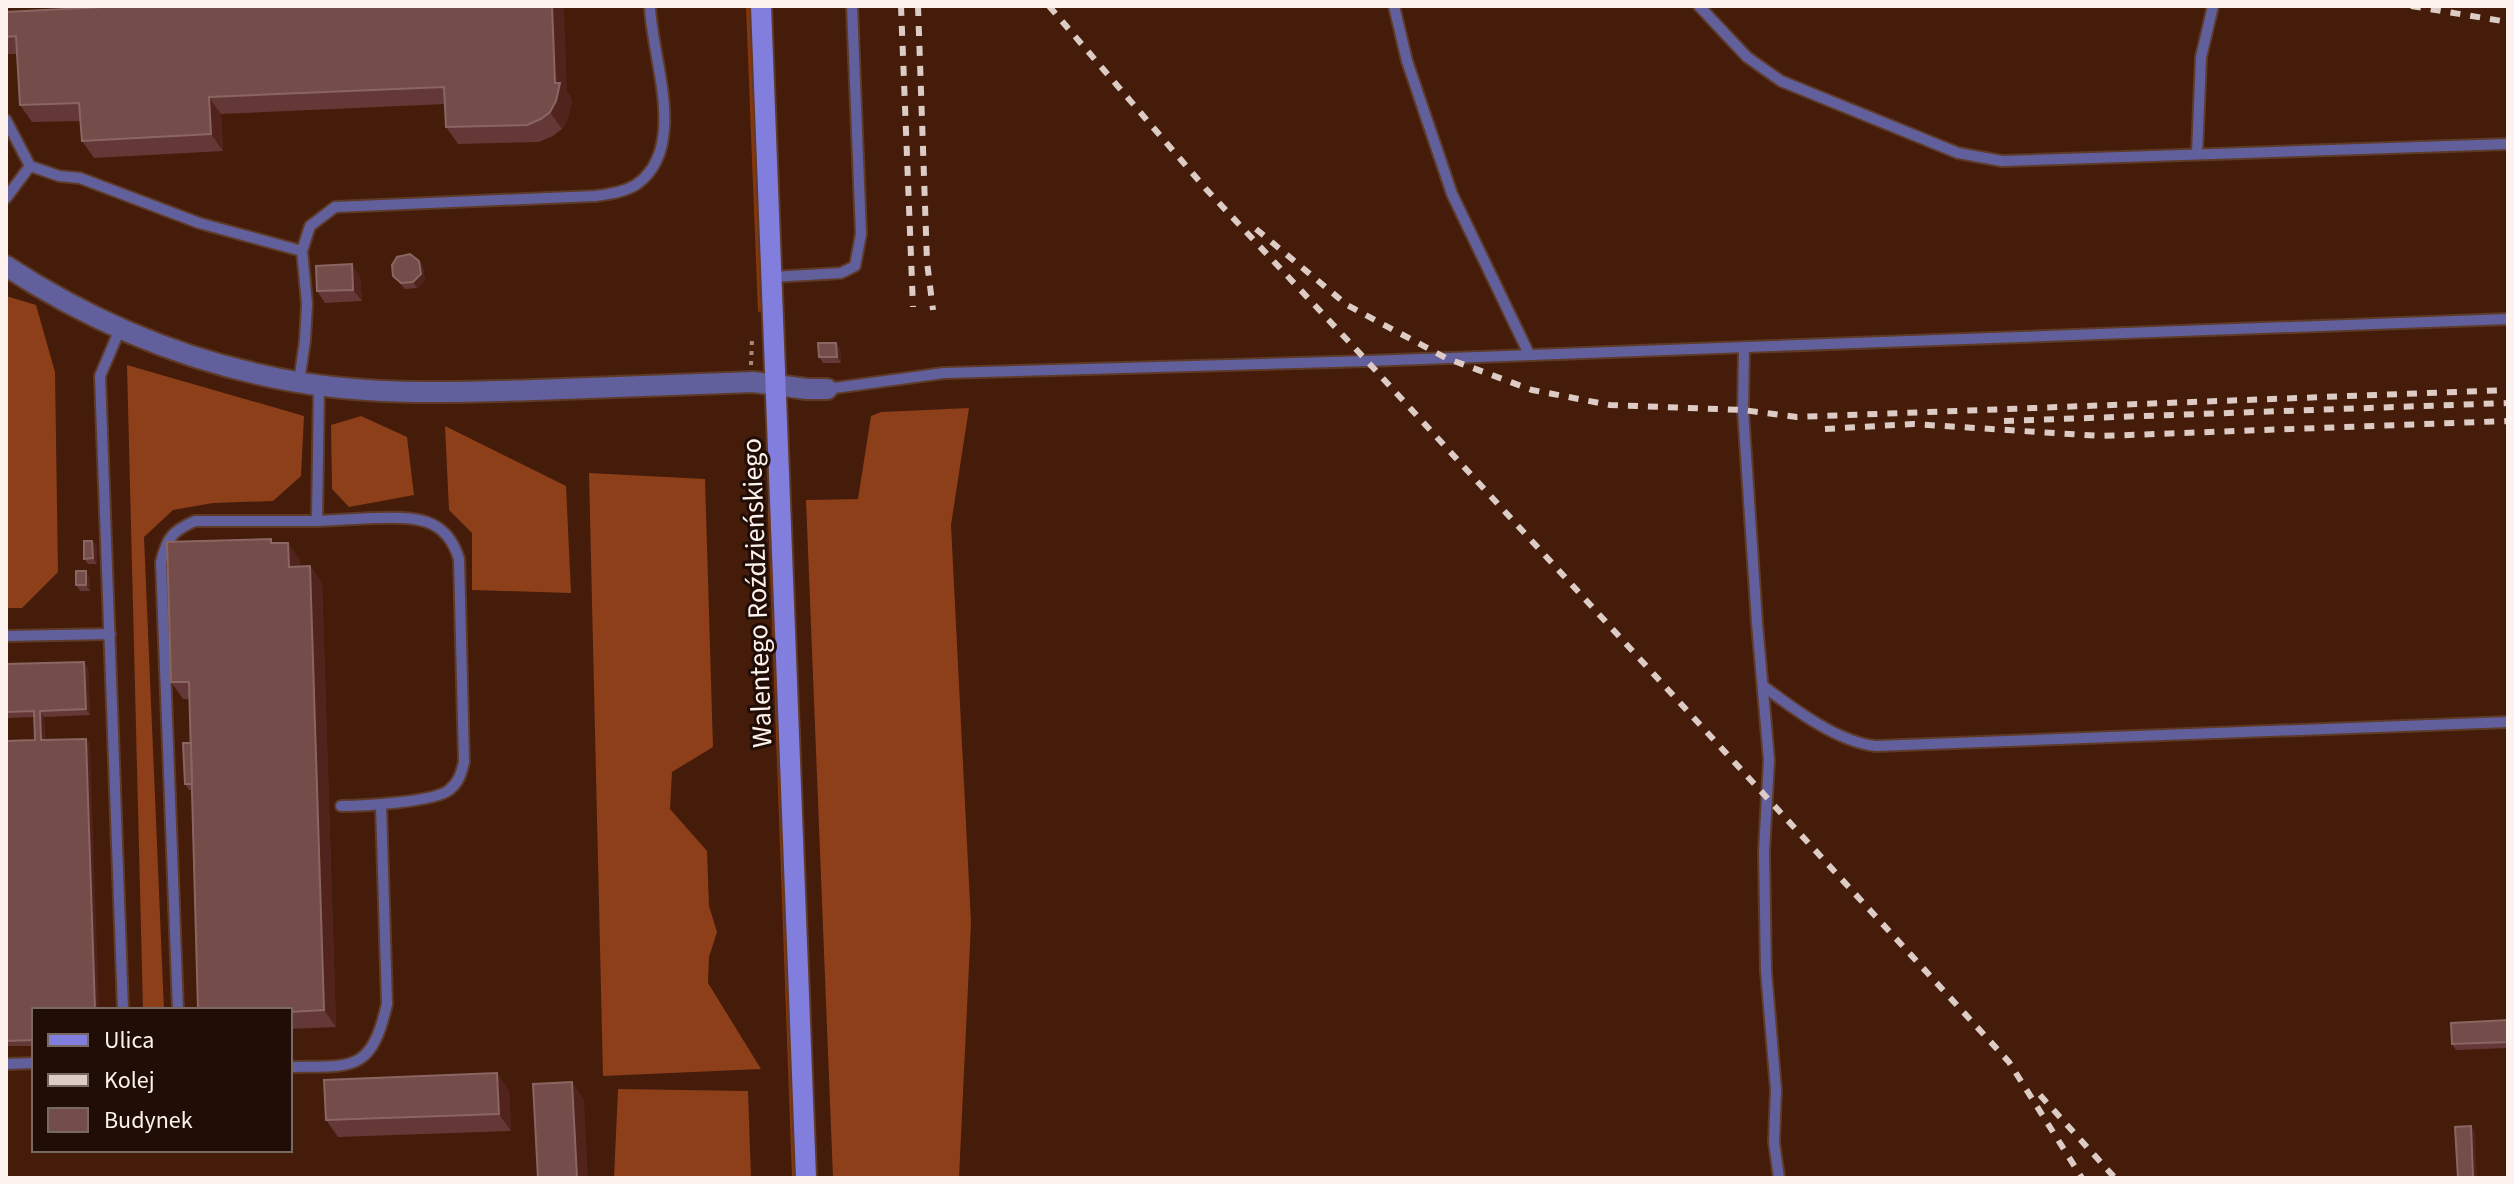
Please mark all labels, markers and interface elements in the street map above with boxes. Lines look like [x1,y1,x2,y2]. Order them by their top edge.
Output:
street label: Walentego Roździeńskiego [732,437,782,749]
legend [32,1008,292,1152]
text: Ulica [104,1023,154,1058]
text: Kolej [104,1063,155,1098]
text: Budynek [104,1103,193,1138]

